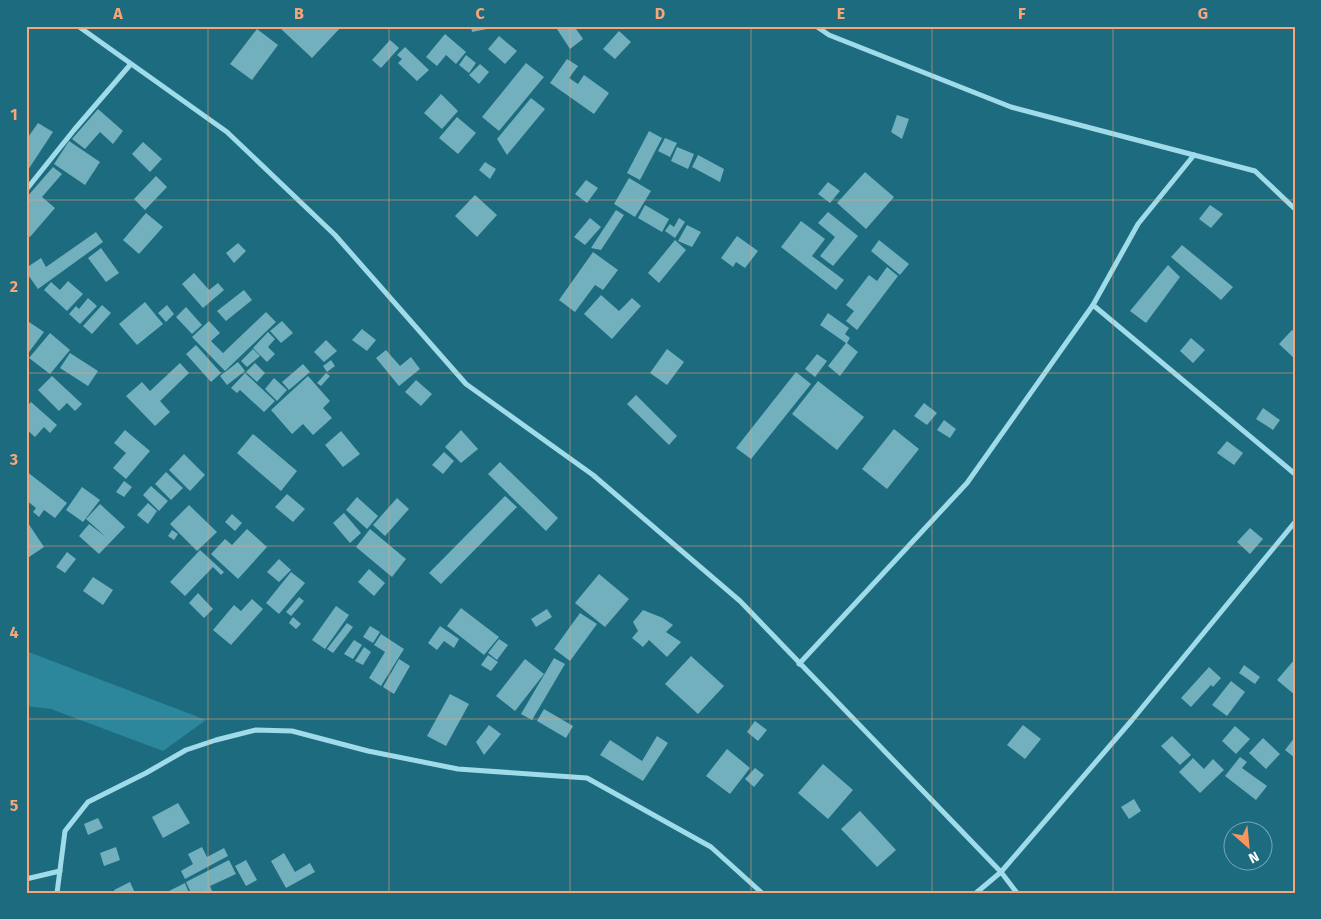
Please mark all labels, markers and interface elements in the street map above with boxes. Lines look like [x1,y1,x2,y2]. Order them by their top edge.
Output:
text: A [112,4,123,23]
text: B [294,4,304,23]
text: C [475,4,485,23]
text: D [655,4,665,23]
text: E [837,4,845,23]
text: F [1018,4,1026,23]
text: G [1198,4,1208,23]
text: 1 [10,105,18,124]
text: 2 [10,277,18,296]
text: 3 [9,450,18,469]
text: 4 [9,623,19,642]
text: 5 [10,796,19,815]
north arrow [1224,822,1274,872]
text: N [1246,847,1262,867]

